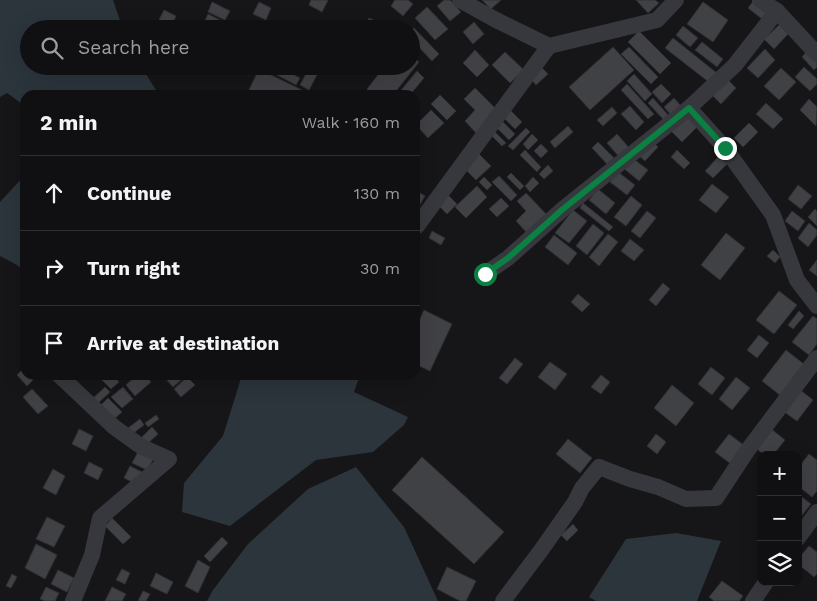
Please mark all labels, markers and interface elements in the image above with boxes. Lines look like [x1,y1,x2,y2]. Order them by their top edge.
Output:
search box [20,20,420,75]
icon: search [38,34,66,62]
text: Search here [78,36,189,59]
text: 2 min [40,110,97,135]
text: Walk · 160 m [302,113,400,132]
route end [714,137,737,160]
icon: ahead [40,179,68,207]
text: Continue [87,182,171,205]
text: 130 m [354,184,400,203]
icon: right [40,254,68,282]
text: Turn right [87,257,180,280]
text: 30 m [360,259,400,278]
route start [474,263,497,286]
icon: arrive [40,329,68,357]
text: Arrive at destination [87,332,279,355]
map controls [757,451,802,586]
button: + [757,451,802,496]
button: − [757,496,802,541]
button: layers [757,541,802,586]

